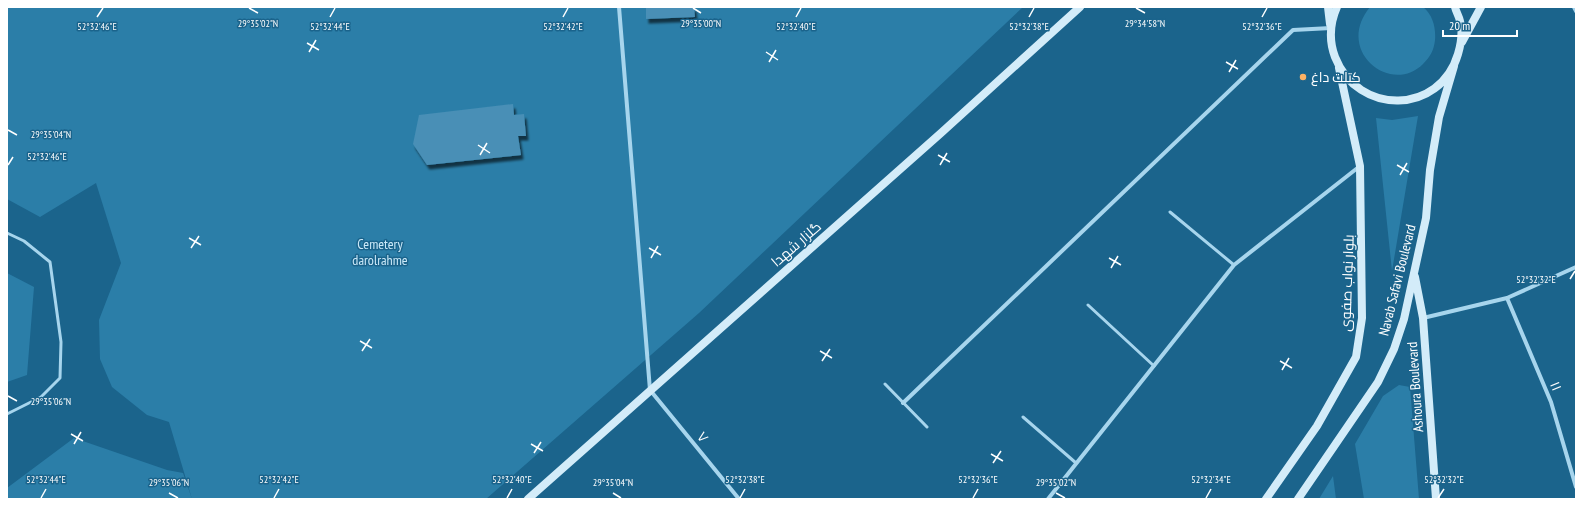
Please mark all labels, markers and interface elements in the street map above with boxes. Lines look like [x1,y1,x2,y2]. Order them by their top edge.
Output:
scale bar [1443,12,1517,38]
text: 29°35'02"N [238,17,278,30]
text: 29°35'00"N [681,17,721,30]
text: 29°34'58"N [1125,17,1165,30]
text: 20 m [1449,18,1470,33]
text: 52°32'46"E [77,20,117,33]
text: 52°32'44"E [310,20,350,33]
text: 52°32'42"E [543,20,583,33]
text: 52°32'40"E [776,20,816,33]
text: 52°32'38"E [1009,20,1049,33]
text: 52°32'36"E [1242,20,1282,33]
place label: کتلت داغ [1311,68,1361,86]
marker: کتلت داغ [1298,72,1308,82]
text: 29°35'04"N [31,128,71,141]
text: 52°32'46"E [27,150,67,163]
street label: گلزار شهدا [767,217,825,271]
street label: Navab Safavi Boulevard [1374,223,1420,337]
street label: بلوار نواب صفوی [1336,234,1358,332]
park label: Cemetery darolrahme [352,235,408,269]
text: 52°32'32"E [1516,273,1556,286]
street label: Ashoura Boulevard [1403,341,1427,433]
street label: ۱۱ [1546,378,1566,394]
text: 29°35'06"N [31,395,71,408]
street label: ۷ [693,428,713,446]
text: 52°32'44"E [26,473,66,486]
text: 52°32'42"E [259,473,299,486]
text: 52°32'40"E [492,473,532,486]
text: 52°32'38"E [725,473,765,486]
text: 52°32'36"E [958,473,998,486]
text: 52°32'34"E [1191,473,1231,486]
text: 52°32'32"E [1424,473,1464,486]
text: 29°35'06"N [149,476,189,489]
text: 29°35'04"N [593,476,633,489]
text: 29°35'02"N [1036,476,1076,489]

